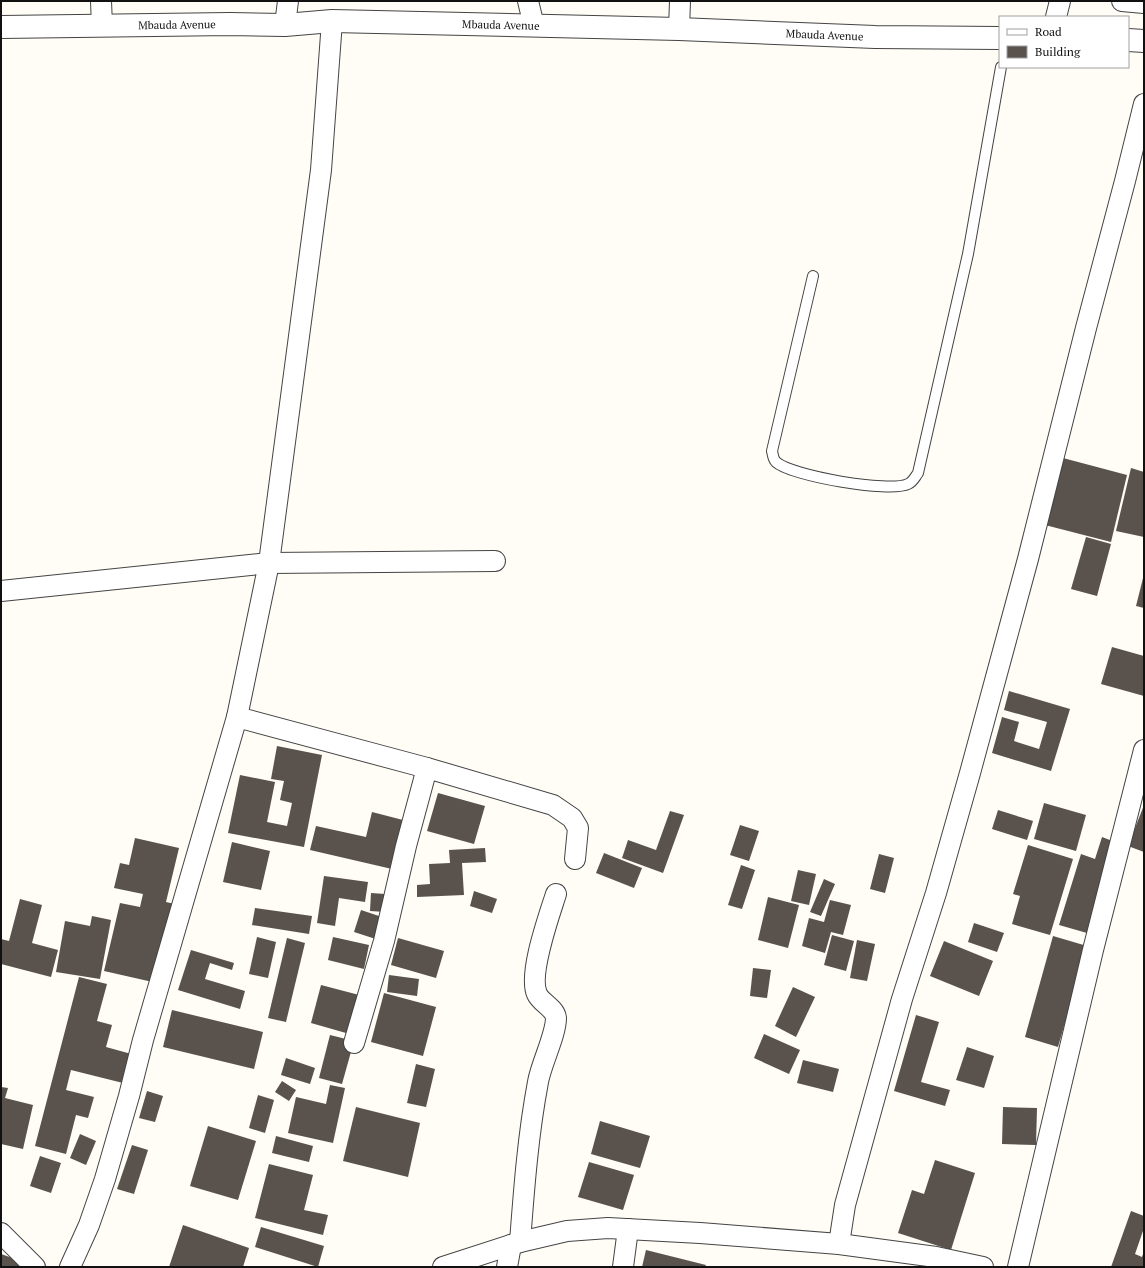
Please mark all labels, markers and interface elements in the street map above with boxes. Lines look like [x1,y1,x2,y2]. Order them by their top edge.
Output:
legend [999,16,1129,68]
street label: Mbauda Avenue [138,17,216,32]
street label: Mbauda Avenue [462,17,540,33]
text: Road [1035,24,1062,39]
street label: Mbauda Avenue [785,26,864,44]
text: Building [1035,44,1081,59]

